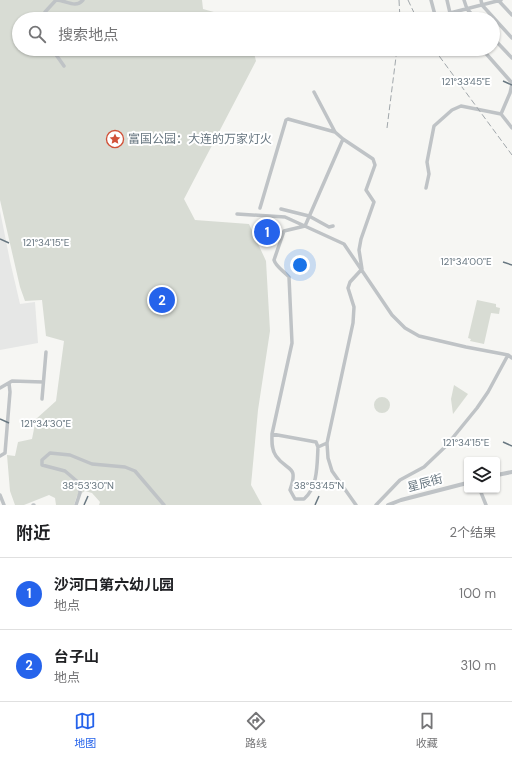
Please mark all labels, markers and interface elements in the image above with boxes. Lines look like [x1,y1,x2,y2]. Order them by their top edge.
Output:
search box [12,12,500,56]
icon: search [26,23,48,45]
text: 搜索地点 [58,25,118,45]
text: 121°33'45"E [442,75,491,88]
place icon: 富国公园：大连的万家灯火 [105,129,125,149]
place label: 富国公园：大连的万家灯火 [128,131,272,147]
pin: 1 [254,217,280,247]
text: 121°34'15"E [23,236,70,249]
your location [290,255,310,275]
text: 121°34'00"E [440,255,492,268]
pin: 2 [149,285,175,315]
text: 121°34'30"E [21,417,72,430]
text: 121°34'15"E [443,436,490,449]
map controls [464,457,500,493]
button: layers [464,457,500,493]
street label: 星辰街 [406,471,444,495]
text: 38°53'30"N [62,479,114,492]
text: 38°53'45"N [294,479,344,492]
text: 附近 [16,522,50,544]
text: 2个结果 [450,524,496,541]
text: 沙河口第六幼儿园 [54,575,174,595]
text: 1 [27,585,31,602]
text: 100 m [459,585,496,602]
text: 地点 [54,597,80,614]
text: 台子山 [54,647,99,667]
text: 2 [25,657,33,674]
text: 310 m [461,657,496,674]
text: 地点 [54,669,80,686]
tab: 地图 [74,710,96,750]
tab: 路线 [245,710,267,750]
tab: 收藏 [416,710,438,750]

